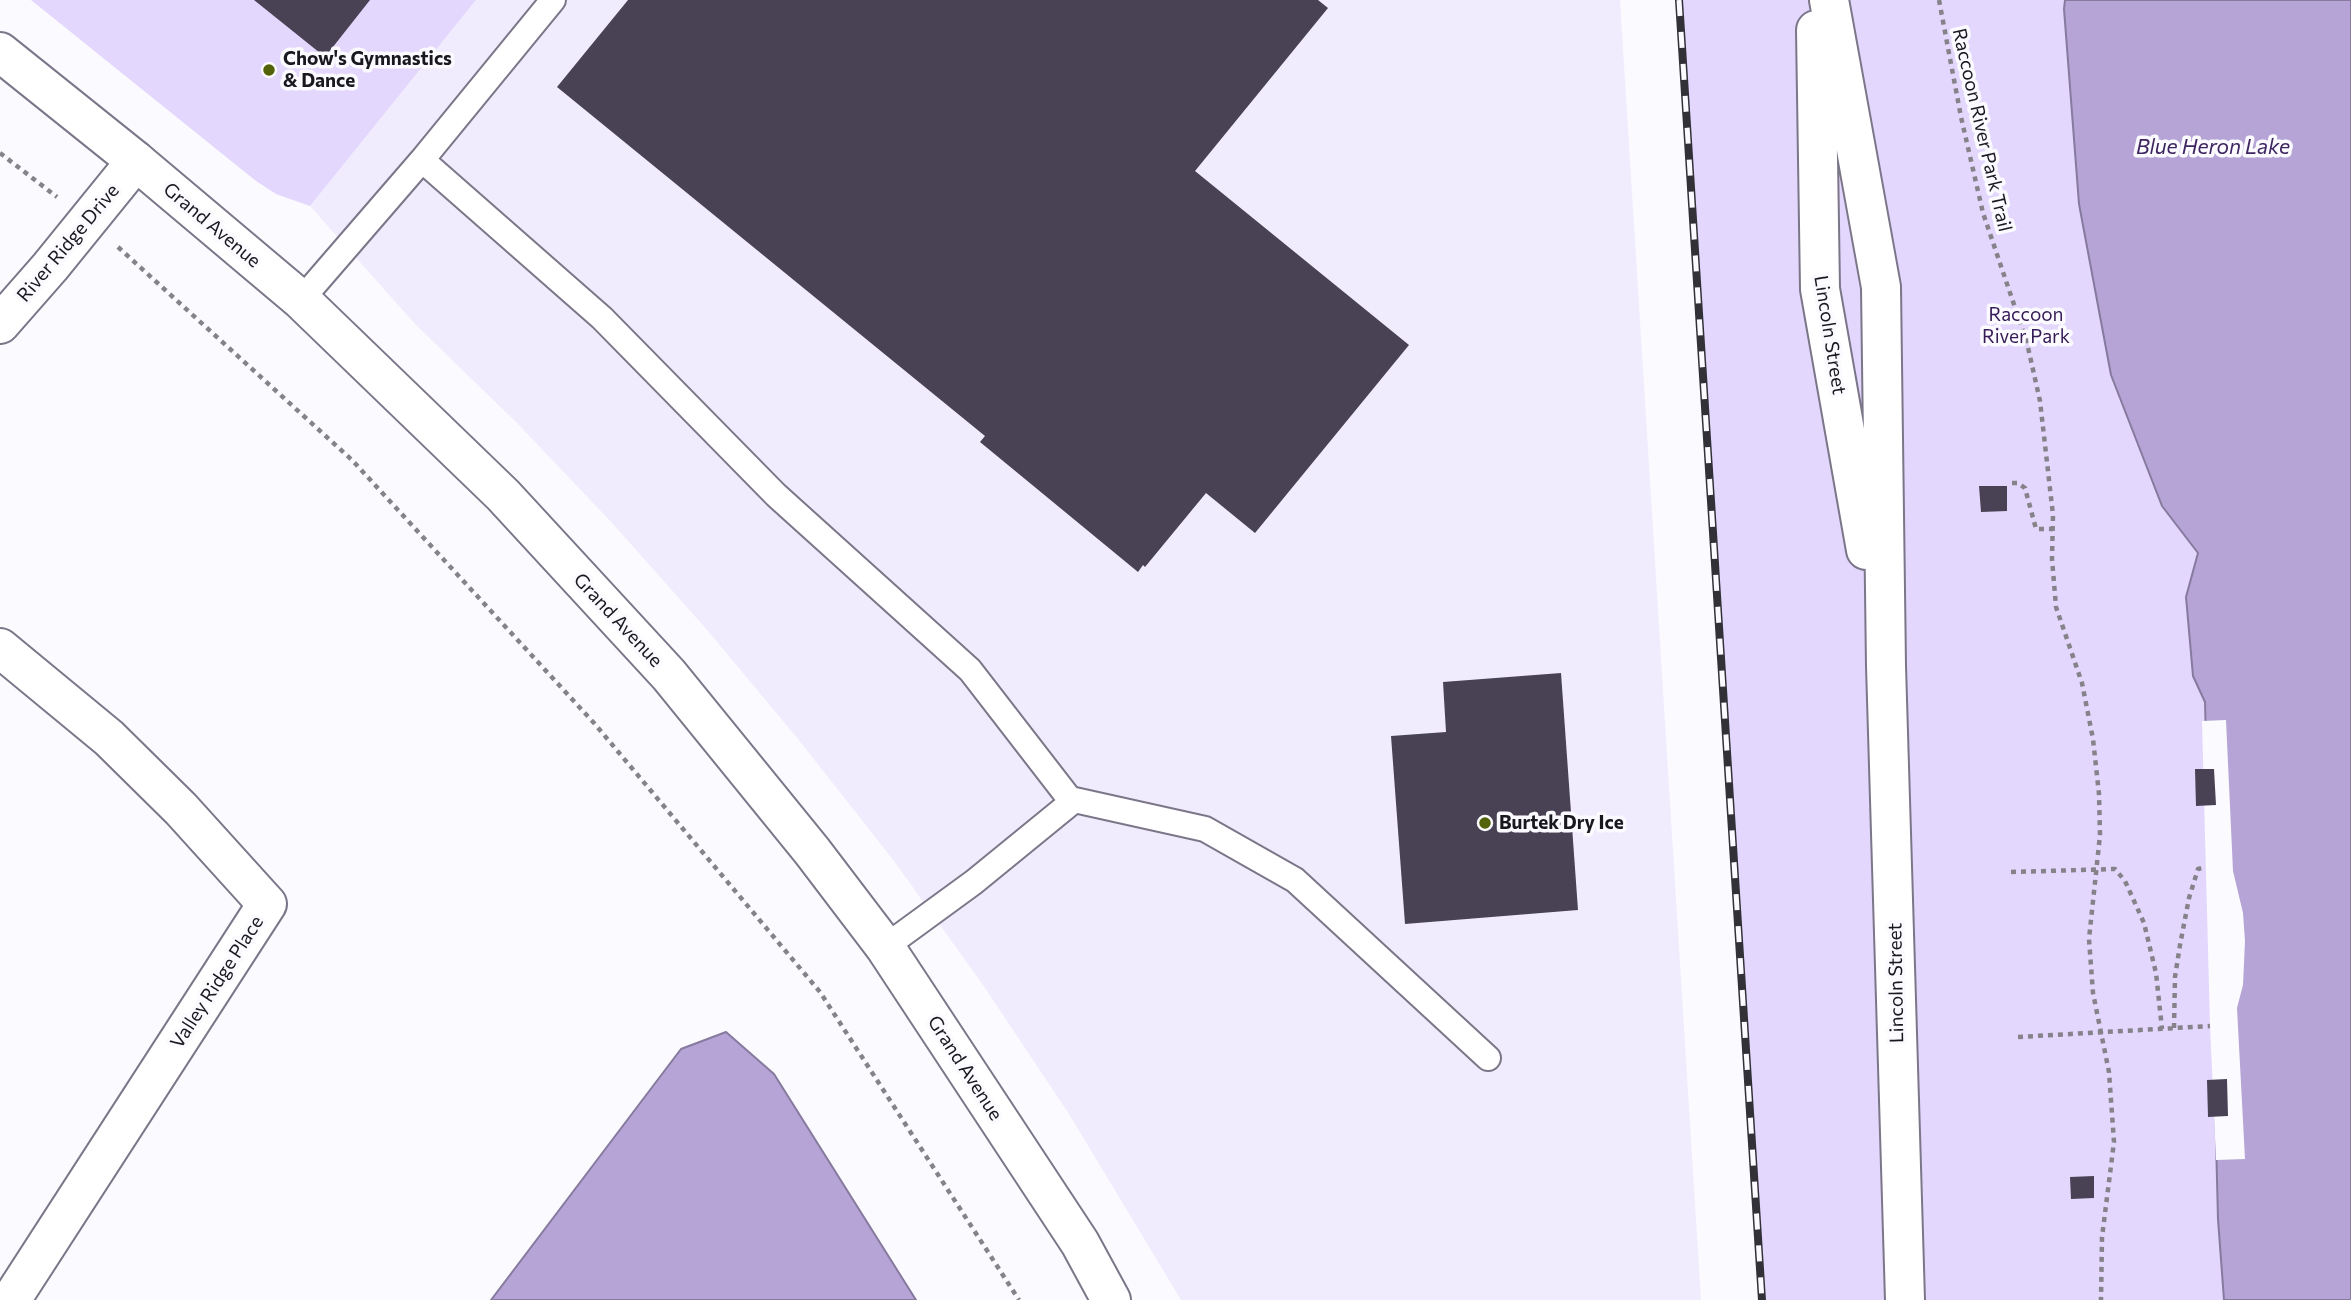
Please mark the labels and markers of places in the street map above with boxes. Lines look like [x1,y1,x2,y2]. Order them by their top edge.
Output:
place label: Chow's Gymnastics & Dance [283,48,452,92]
marker: Chow's Gymnastics & Dance [261,62,277,78]
place label: Burtek Dry Ice [1499,812,1624,834]
marker: Burtek Dry Ice [1477,815,1493,831]

